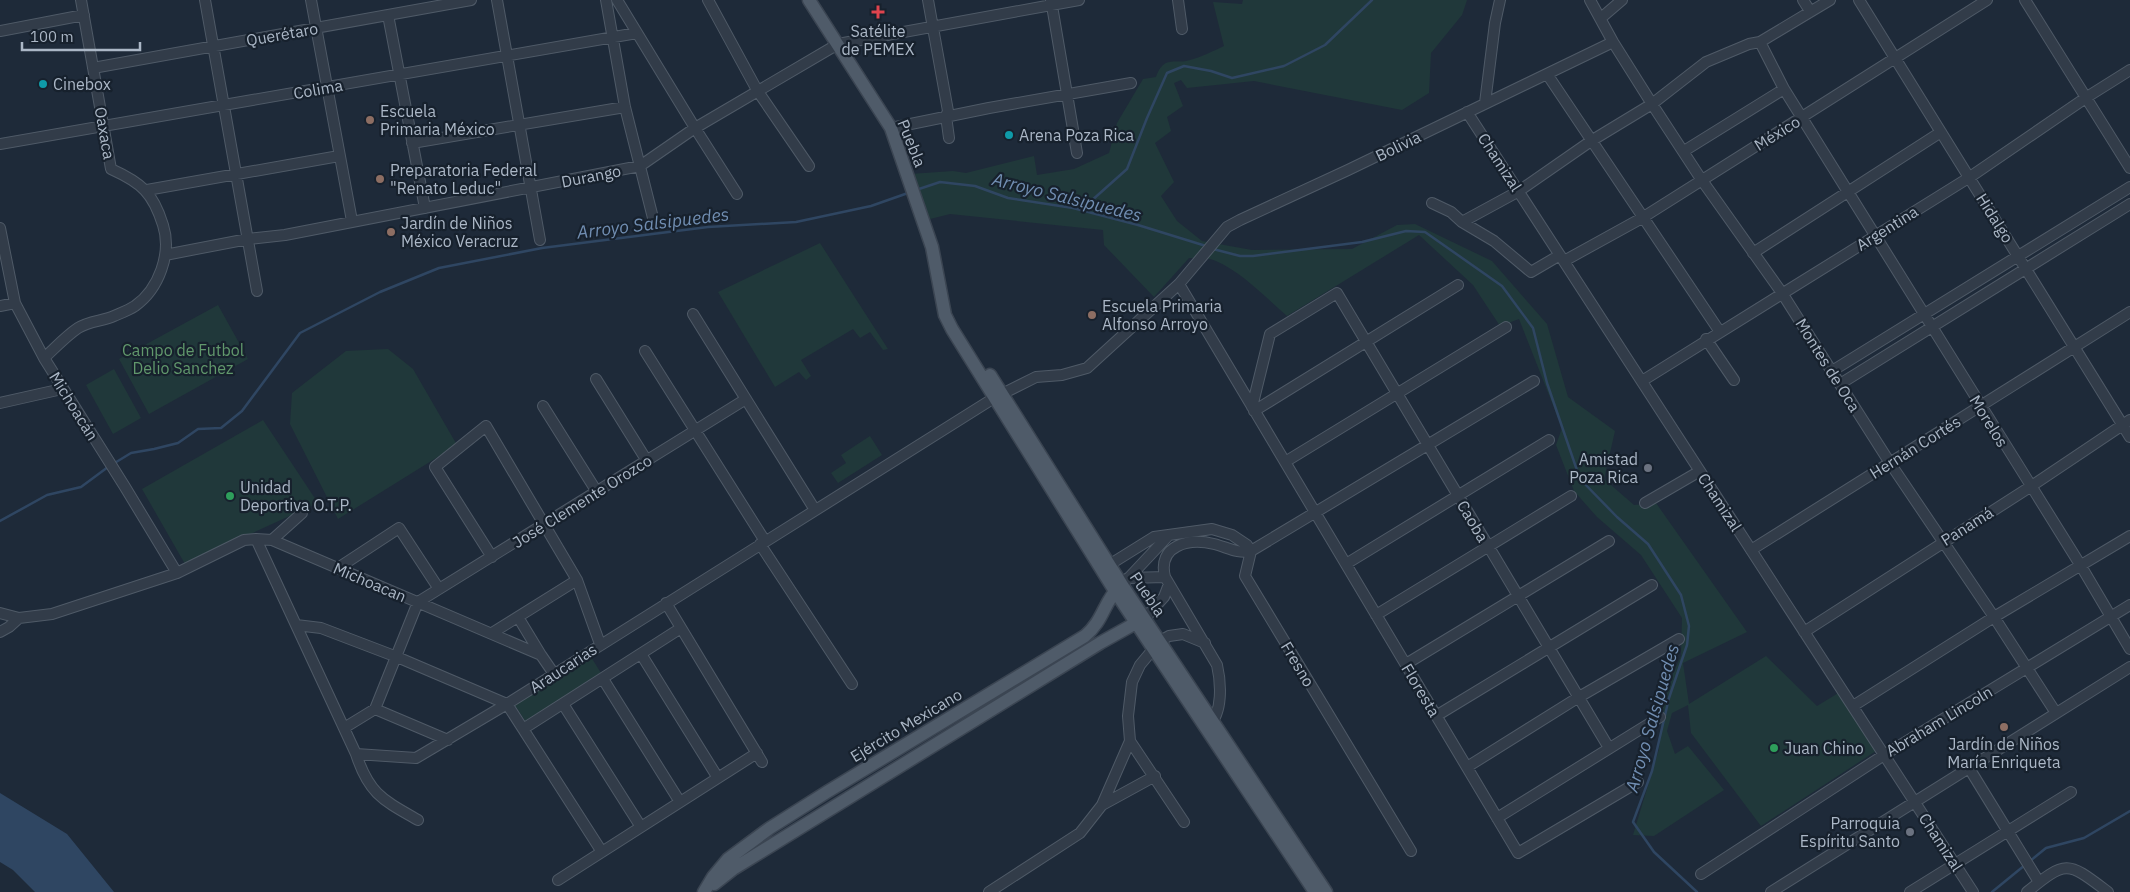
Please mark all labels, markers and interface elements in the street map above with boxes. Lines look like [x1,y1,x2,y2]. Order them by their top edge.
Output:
marker: Satélite de PEMEX [871,5,885,19]
street label: Querétaro [244,18,320,50]
scale bar [22,20,140,52]
place label: Satélite de PEMEX [842,21,915,59]
text: 100 m [30,27,74,46]
place label: Cinebox [53,74,111,94]
street label: Colima [292,75,345,103]
marker: Cinebox [37,78,49,90]
place label: Escuela Primaria México [380,101,495,139]
street label: Oaxaca [91,105,120,161]
street label: México [1750,111,1804,155]
marker: Escuela Primaria México [364,114,376,126]
street label: Puebla [893,116,931,170]
place label: Arena Poza Rica [1019,125,1135,145]
street label: Bolivia [1372,126,1424,166]
marker: Arena Poza Rica [1003,129,1015,141]
street label: Chamizal [1474,129,1526,195]
place label: Preparatoria Federal "Renato Leduc" [390,160,537,198]
street label: Durango [559,160,623,192]
water label: Arroyo Salsipuedes [989,167,1144,227]
marker: Preparatoria Federal "Renato Leduc" [374,173,386,185]
street label: Hidalgo [1972,189,2018,247]
street label: Argentina [1852,201,1922,255]
water label: Arroyo Salsipuedes [575,202,730,244]
place label: Jardín de Niños México Veracruz [401,213,518,251]
marker: Jardín de Niños México Veracruz [385,226,397,238]
place label: Escuela Primaria Alfonso Arroyo [1102,296,1223,334]
marker: Escuela Primaria Alfonso Arroyo [1086,309,1098,321]
street label: Montes de Oca [1791,314,1865,416]
park label: Campo de Futbol Delio Sanchez [122,340,244,378]
street label: Michoacán [45,368,103,444]
street label: Morelos [1965,391,2013,451]
street label: Hernán Cortés [1866,411,1964,483]
place label: Amistad Poza Rica [1569,449,1638,487]
street label: José Clemente Orozco [509,450,655,552]
marker: Amistad Poza Rica [1642,462,1654,474]
street label: Chamizal [1694,469,1746,535]
place label: Unidad Deportiva O.T.P. [240,477,352,515]
marker: Unidad Deportiva O.T.P. [224,490,236,502]
street label: Caoba [1453,496,1493,546]
street label: Panamá [1937,502,1997,550]
street label: Michoacan [331,558,409,606]
street label: Puebla [1126,568,1170,621]
street label: Fresno [1277,638,1319,690]
street label: Araucarias [525,639,601,697]
water label: Arroyo Salsipuedes [1620,641,1684,796]
street label: Floresta [1397,660,1445,721]
street label: Abraham Lincoln [1882,681,1996,761]
street label: Ejército Mexicano [847,684,965,766]
marker: Jardín de Niños María Enriqueta [1998,721,2010,733]
place label: Jardín de Niños María Enriqueta [1947,734,2061,772]
place label: Juan Chino [1784,738,1864,758]
marker: Juan Chino [1768,742,1780,754]
street label: Chamizal [1915,809,1967,875]
place label: Parroquia Espíritu Santo [1800,813,1900,851]
marker: Parroquia Espíritu Santo [1904,826,1916,838]

